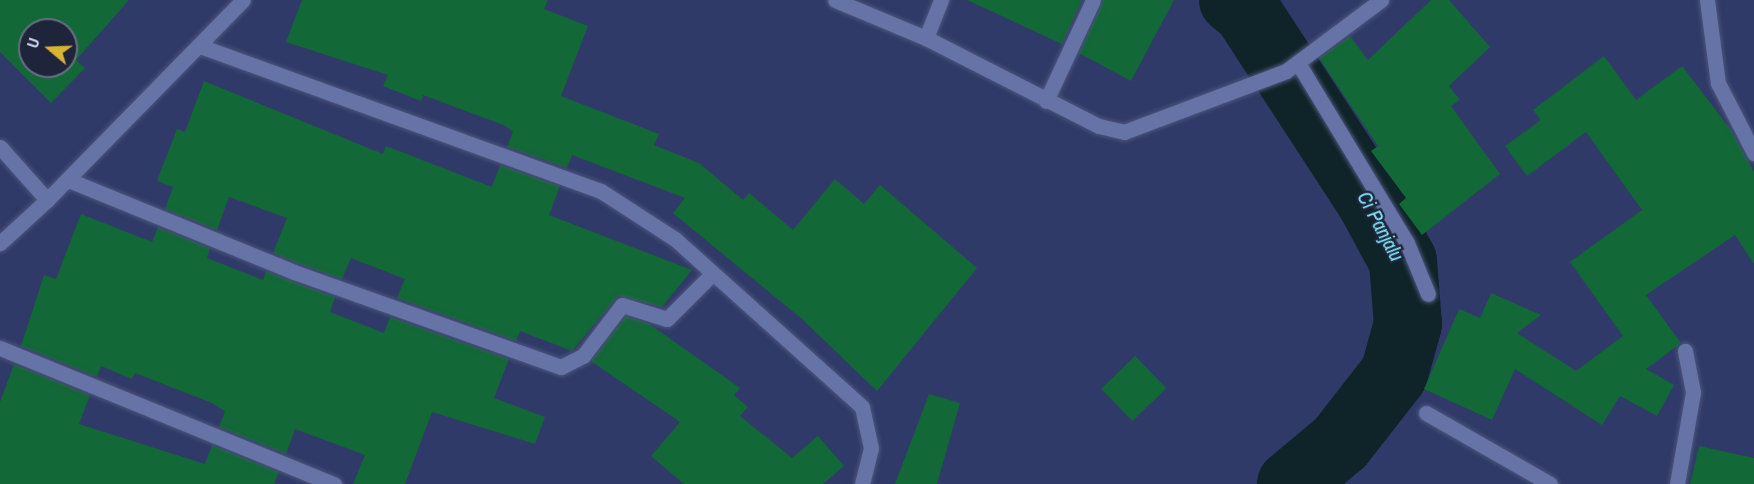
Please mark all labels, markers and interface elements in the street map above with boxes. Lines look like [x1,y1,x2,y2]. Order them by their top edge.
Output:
north arrow [18,18,78,78]
text: U [21,35,45,51]
water label: Ci Panjalu [1353,187,1409,265]

